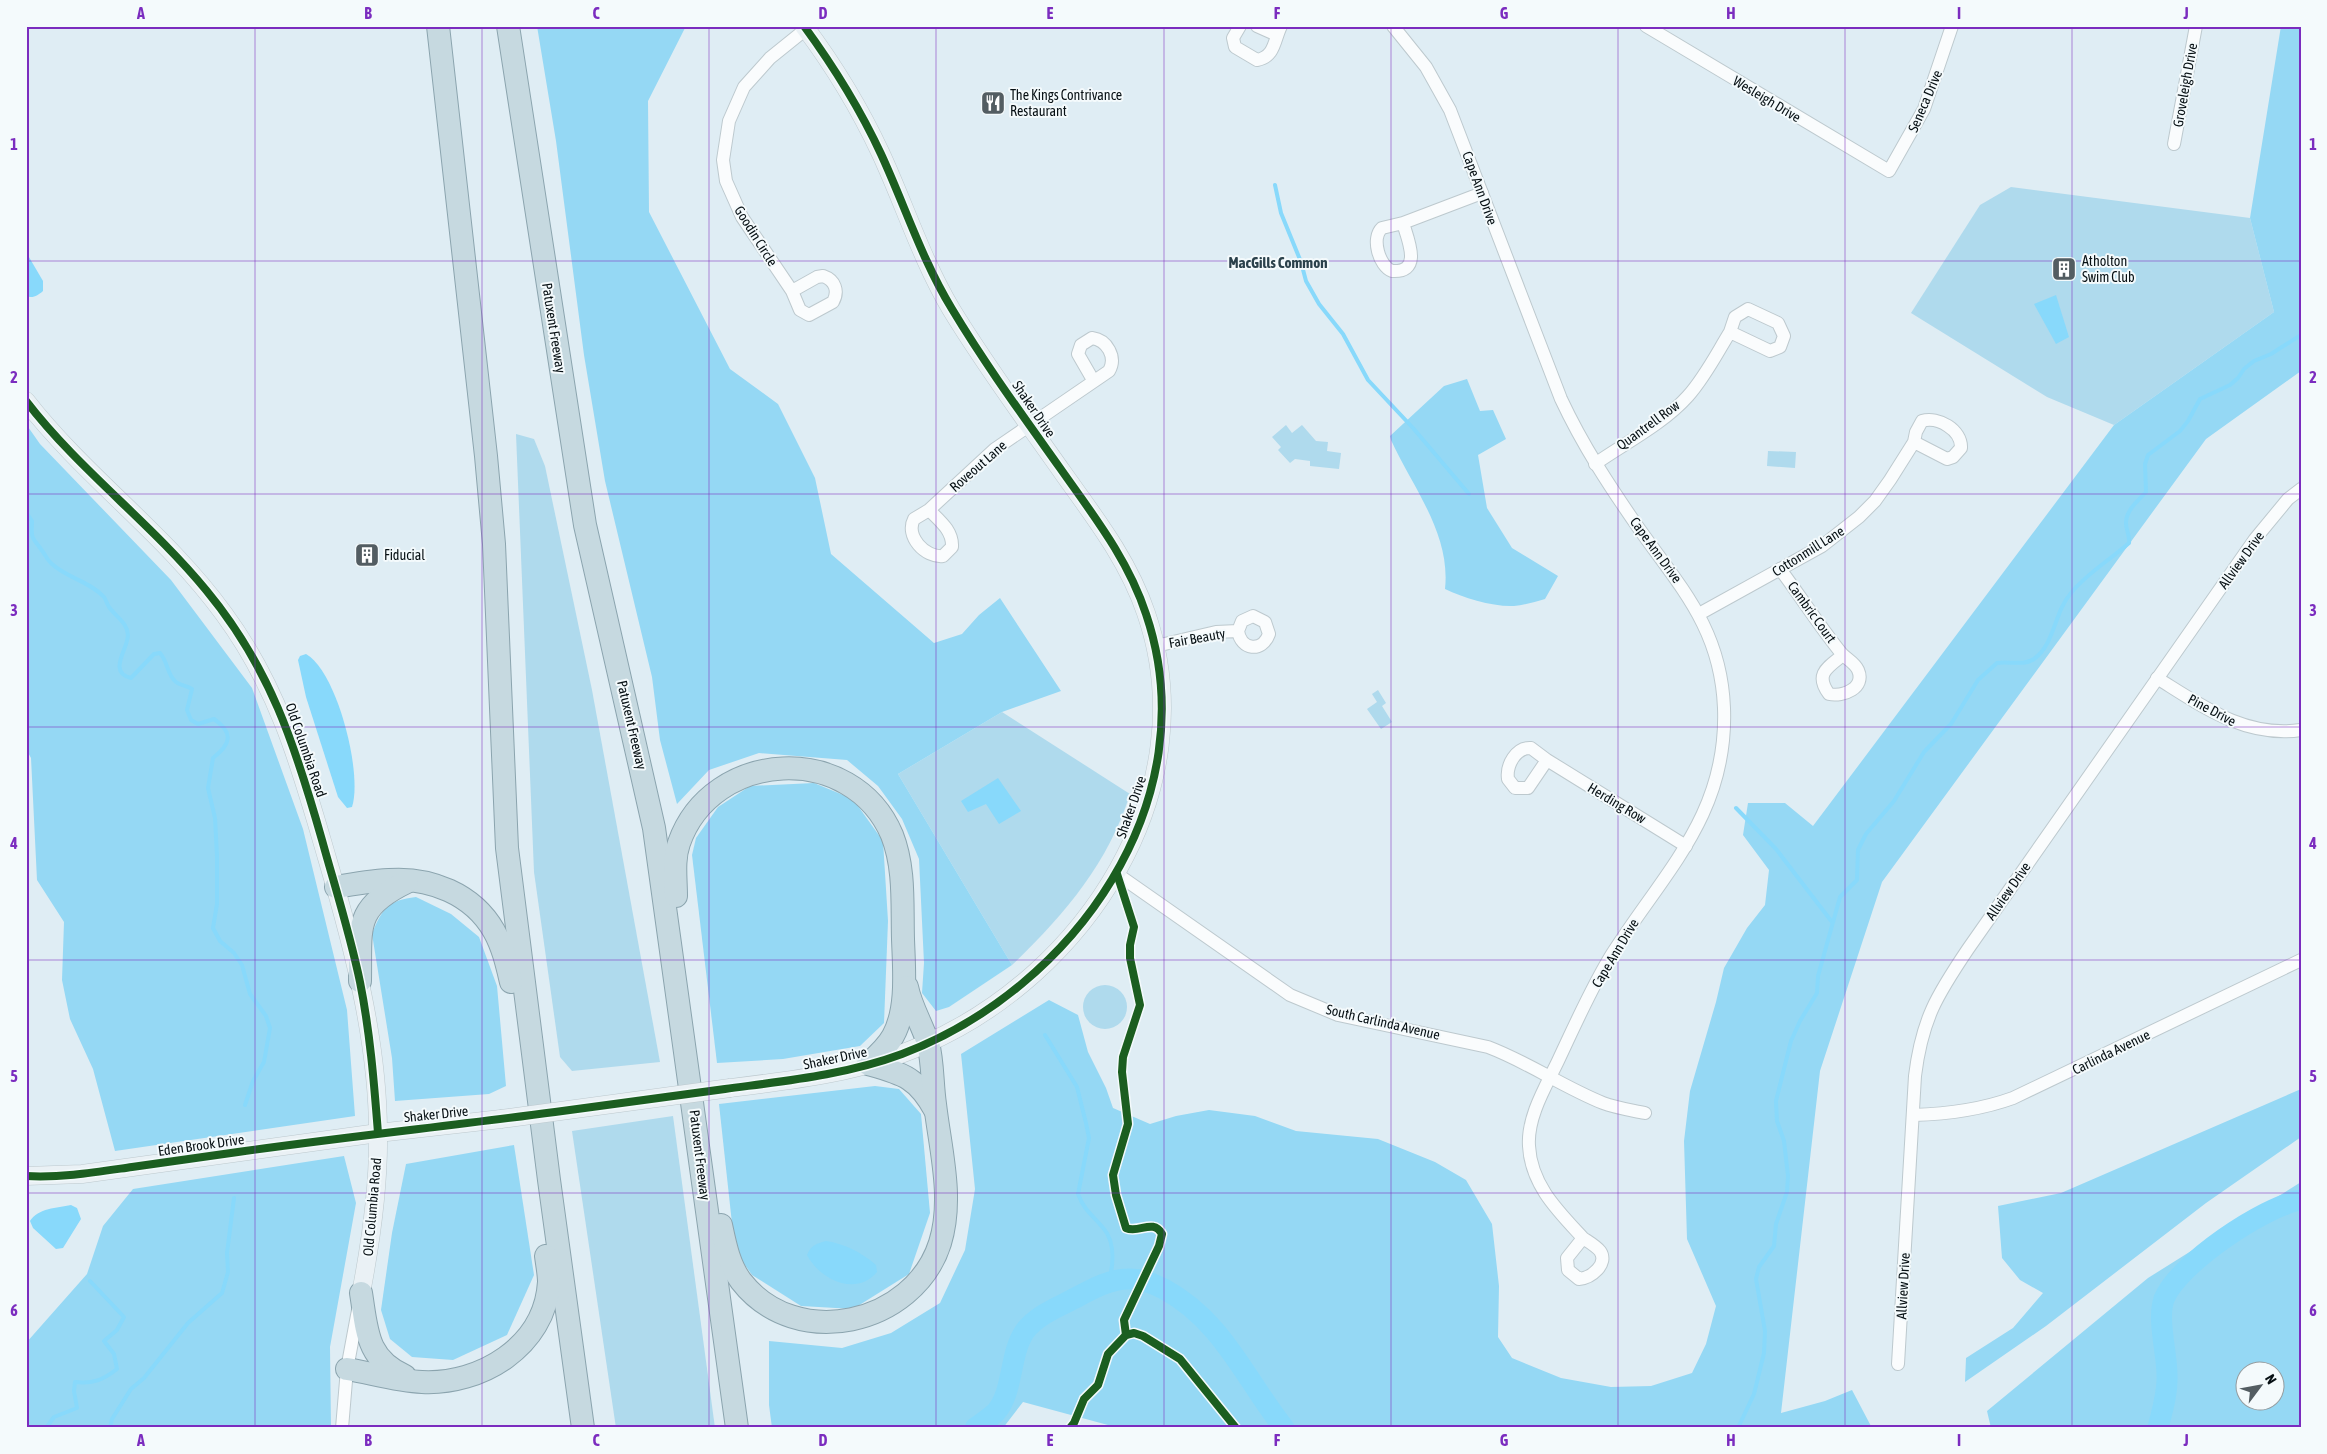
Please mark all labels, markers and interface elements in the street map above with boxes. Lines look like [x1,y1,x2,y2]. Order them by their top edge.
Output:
text: A [136,4,145,22]
text: B [364,4,372,22]
text: C [592,4,600,22]
text: D [819,4,828,22]
text: E [1047,4,1054,22]
text: F [1274,4,1281,22]
text: G [1500,4,1509,22]
text: H [1726,4,1736,22]
text: I [1957,4,1961,22]
text: J [2182,4,2189,22]
street label: Groveleigh Drive [2170,42,2200,128]
street label: Seneca Drive [1905,67,1945,135]
street label: Wesleigh Drive [1730,73,1804,125]
place label: The Kings Contrivance Restaurant [1010,87,1122,119]
restaurant icon: The Kings Contrivance Restaurant [980,90,1006,116]
text: 1 [10,135,18,153]
text: 1 [2309,135,2317,153]
street label: Cape Ann Drive [1459,149,1501,227]
street label: Goodin Circle [731,203,781,269]
place label: Atholton Swim Club [2082,253,2135,285]
district label: MacGills Common [1228,254,1328,271]
building icon: Atholton Swim Club [2051,256,2077,282]
street label: Patuxent Freeway [539,282,569,374]
text: 2 [10,368,18,386]
text: 2 [2309,368,2317,386]
street label: Shaker Drive [1009,378,1059,440]
street label: Quantrell Row [1613,396,1683,453]
street label: Roveout Lane [946,437,1010,495]
street label: Cape Ann Drive [1627,514,1685,586]
street label: Cottonmill Lane [1769,523,1847,579]
street label: Allview Drive [2215,528,2267,592]
building icon: Fiducial [354,542,380,568]
place label: Fiducial [384,547,425,563]
street label: Cambric Court [1784,578,1840,646]
text: 3 [10,601,18,619]
text: 3 [2309,601,2317,619]
street label: Fair Beauty [1167,625,1227,651]
street label: Patuxent Freeway [614,679,650,771]
street label: Pine Drive [2185,691,2239,729]
street label: Old Columbia Road [282,701,330,799]
street label: Shaker Drive [1113,774,1149,840]
street label: Herding Row [1585,779,1650,827]
text: 4 [9,834,18,852]
text: 4 [2308,834,2317,852]
street label: Allview Drive [1982,859,2034,923]
street label: Cape Ann Drive [1588,916,1642,990]
street label: South Carlinda Avenue [1324,1001,1442,1043]
street label: Carlinda Avenue [2070,1026,2152,1078]
street label: Shaker Drive [802,1043,868,1073]
text: 5 [10,1067,18,1085]
text: 5 [2309,1067,2317,1085]
street label: Shaker Drive [403,1103,469,1125]
street label: Patuxent Freeway [687,1109,714,1201]
street label: Eden Brook Drive [157,1131,245,1159]
street label: Old Columbia Road [360,1157,384,1257]
street label: Allview Drive [1893,1252,1913,1320]
text: 6 [10,1301,18,1319]
text: 6 [2309,1301,2317,1319]
north arrow [2234,1362,2284,1412]
text: N [2262,1371,2280,1387]
text: A [136,1431,145,1449]
text: B [364,1431,372,1449]
text: C [592,1431,600,1449]
text: D [819,1431,828,1449]
text: E [1047,1431,1054,1449]
text: F [1274,1431,1281,1449]
text: G [1500,1431,1509,1449]
text: H [1726,1431,1736,1449]
text: I [1957,1431,1961,1449]
text: J [2182,1431,2189,1449]

